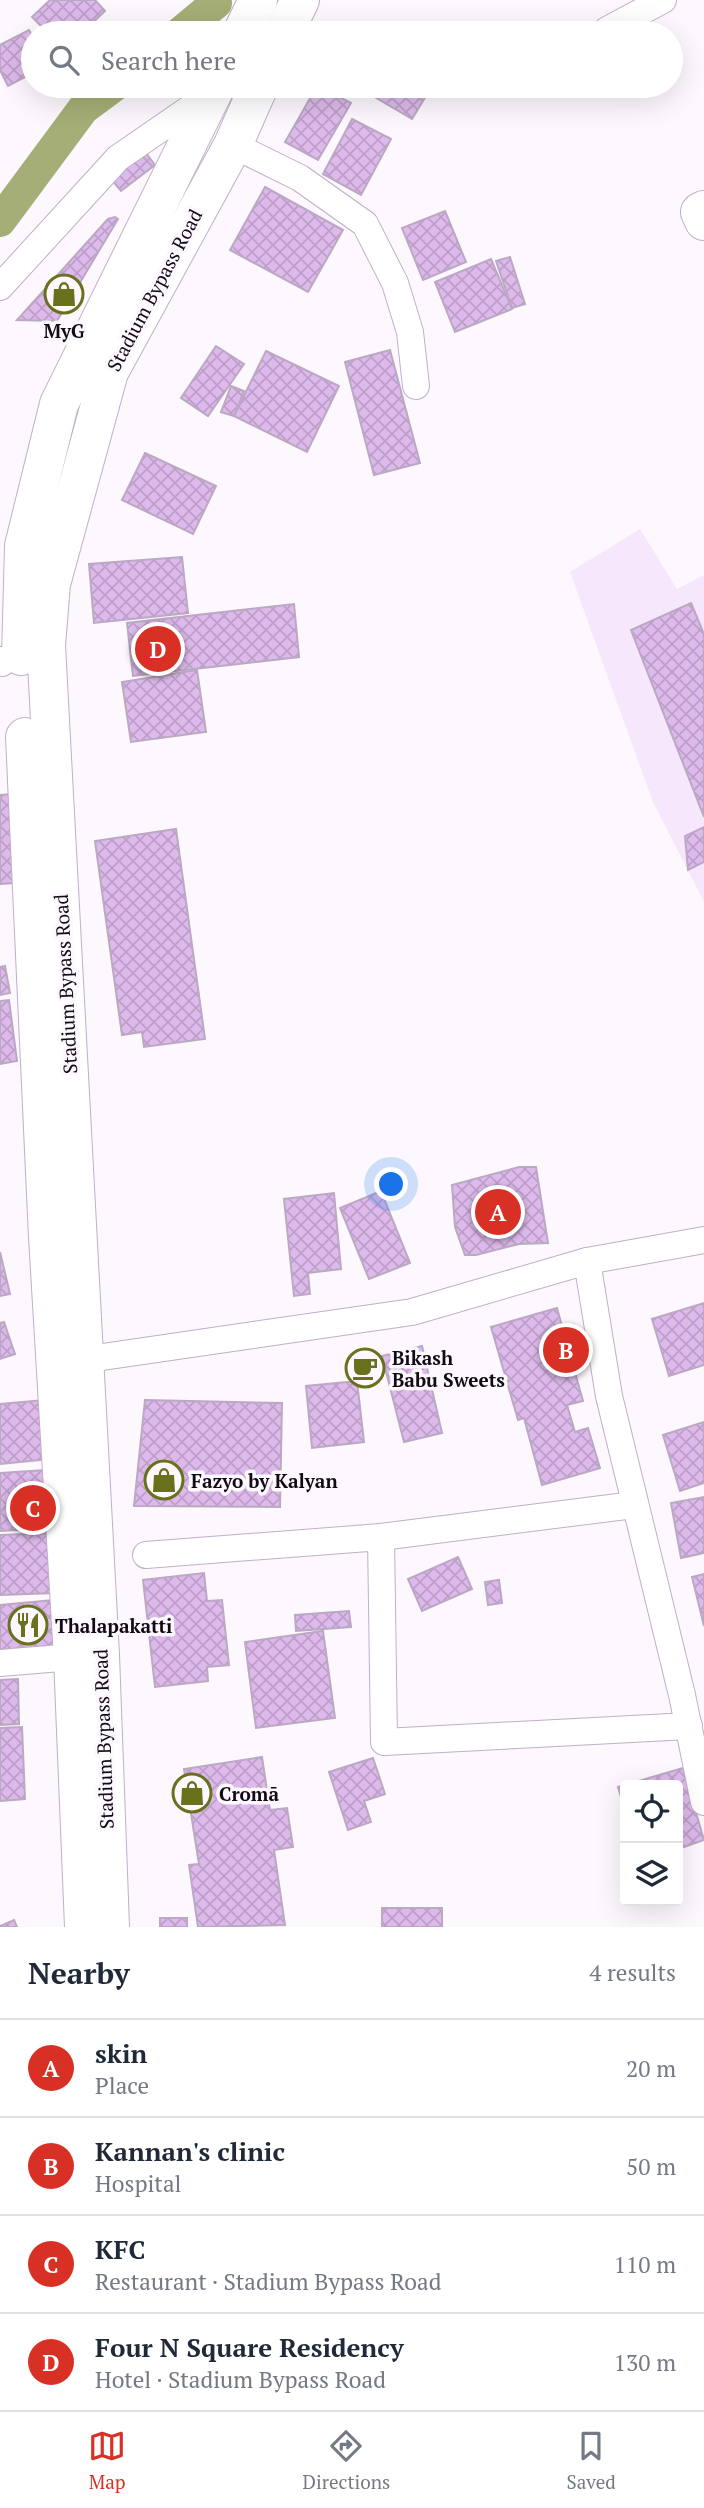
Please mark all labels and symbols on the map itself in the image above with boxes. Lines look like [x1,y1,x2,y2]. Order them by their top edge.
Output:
street label: Stadium Bypass Road [101,204,208,375]
shop icon: MyG [43,273,85,315]
place label: MyG [43,318,85,343]
pin: D [135,623,181,675]
street label: Stadium Bypass Road [48,893,82,1075]
your location [374,1167,408,1201]
pin: A [475,1186,521,1238]
pin: B [543,1324,589,1376]
place label: Bikash Babu Sweets [392,1345,505,1392]
cafe icon: Bikash Babu Sweets [344,1347,386,1389]
shop icon: Fazyo by Kalyan [143,1459,185,1501]
place label: Fazyo by Kalyan [191,1468,338,1493]
pin: C [10,1482,56,1534]
restaurant icon: Thalapakatti [7,1604,49,1646]
place label: Thalapakatti [55,1613,172,1638]
street label: Stadium Bypass Road [87,1648,119,1829]
shop icon: Cromā [171,1772,213,1814]
place label: Cromā [219,1781,279,1806]

